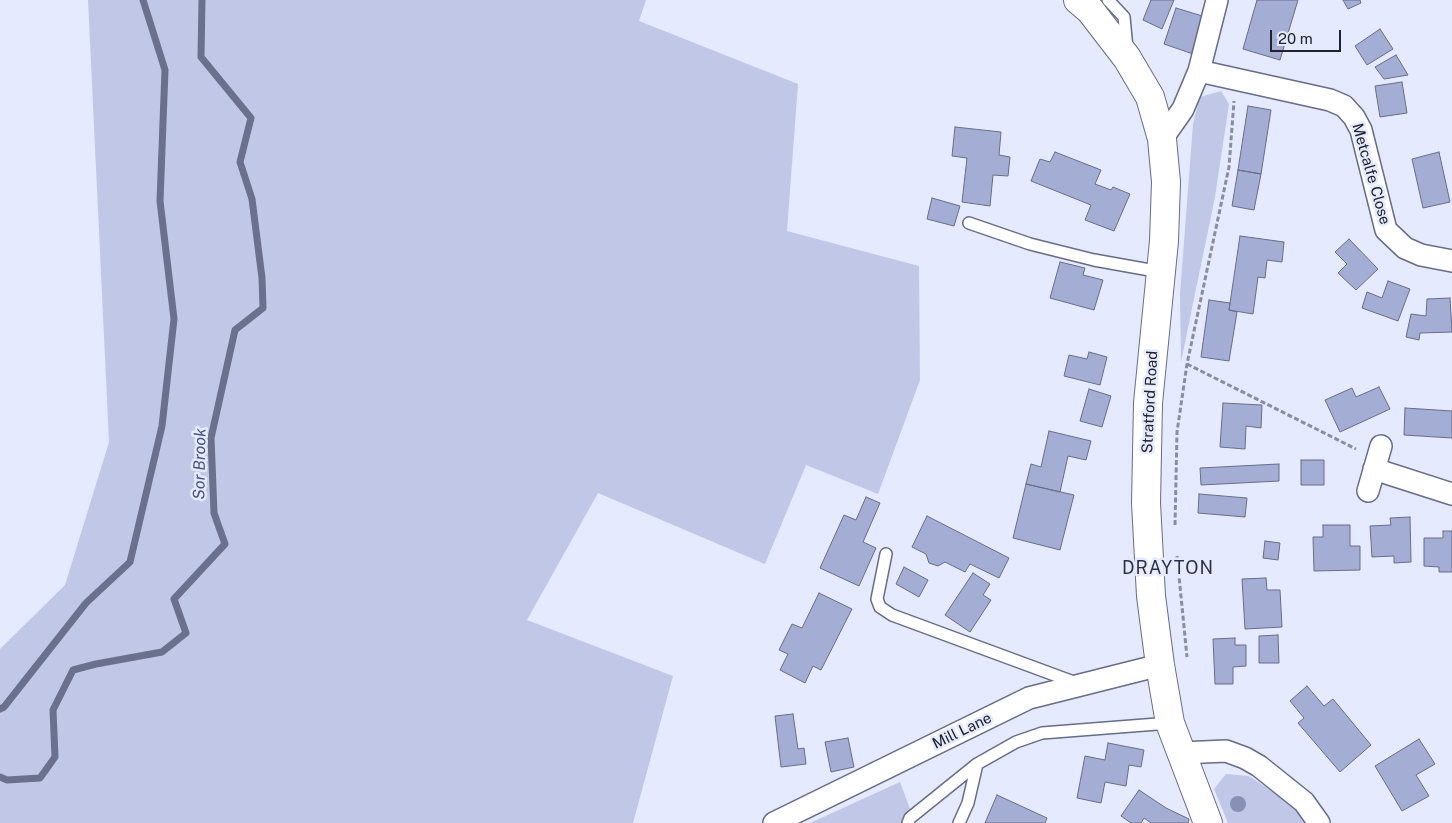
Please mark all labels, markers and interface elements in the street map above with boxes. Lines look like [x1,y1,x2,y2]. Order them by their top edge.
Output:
scale bar [1272,20,1343,52]
text: 20 m [1278,30,1313,47]
street label: Metcalfe Close [1348,121,1394,227]
street label: Stratford Road [1138,350,1162,454]
water label: Sor Brook [190,428,210,500]
district label: DRAYTON [1121,557,1215,579]
street label: Mill Lane [930,709,994,753]

